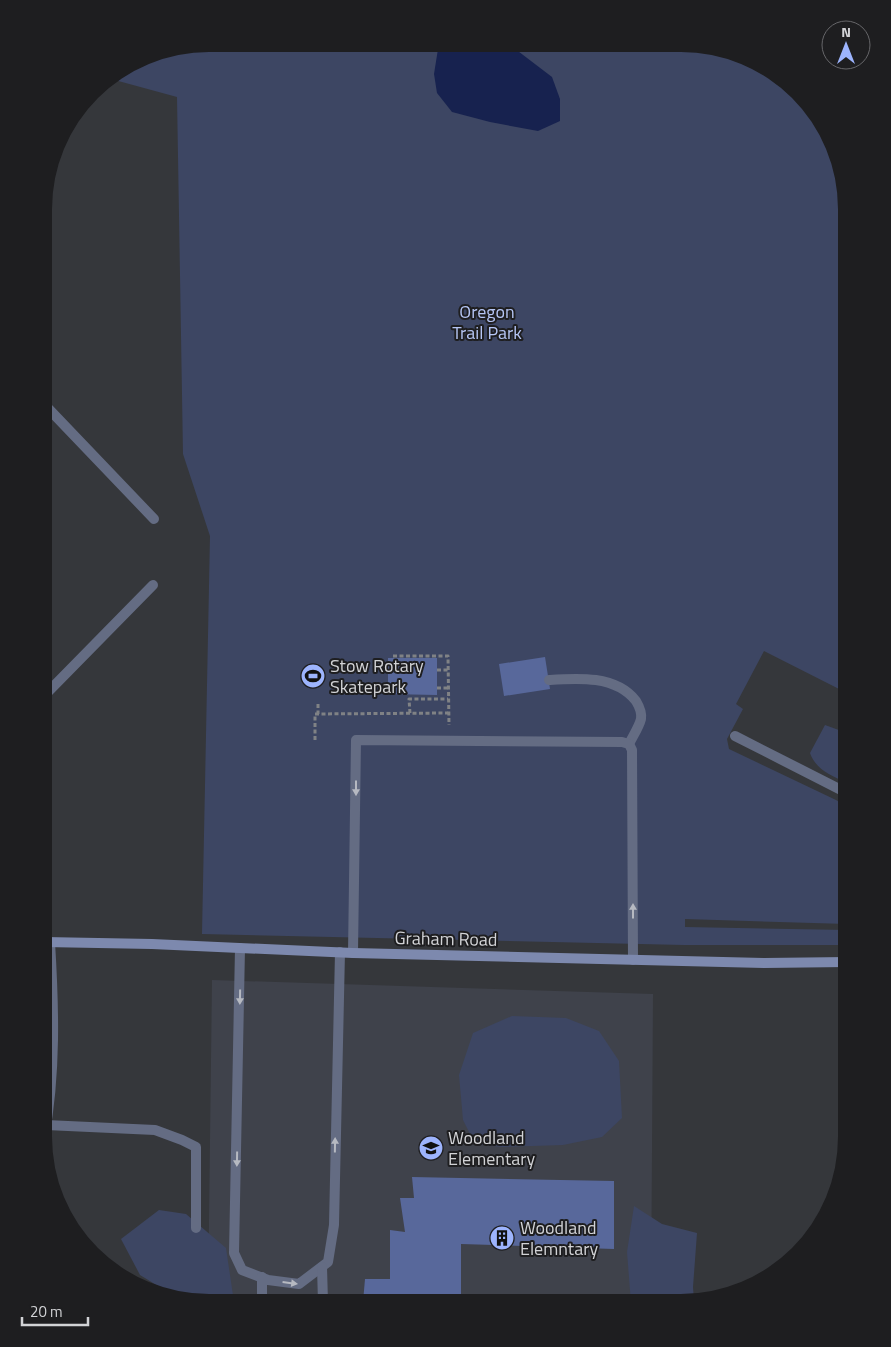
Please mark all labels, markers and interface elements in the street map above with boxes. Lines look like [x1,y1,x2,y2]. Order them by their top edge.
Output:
north arrow [821,20,871,70]
text: N [841,21,851,42]
park label: Oregon Trail Park [452,298,522,346]
place label: Stow Rotary Skatepark [330,652,424,700]
sports icon: Stow Rotary Skatepark [300,663,326,689]
one-way arrow [352,781,360,797]
one-way arrow [629,903,637,919]
street label: Graham Road [394,924,498,953]
one-way arrow [236,989,244,1005]
place label: Woodland Elementary [448,1124,536,1172]
school or university icon: Woodland Elementary [418,1135,444,1161]
one-way arrow [331,1137,339,1153]
one-way arrow [232,1152,240,1168]
place label: Woodland Elemntary [520,1214,598,1262]
building icon: Woodland Elemntary [489,1225,515,1251]
one-way arrow [283,1279,299,1287]
scale bar [22,1294,89,1326]
text: 20 m [30,1300,63,1323]

